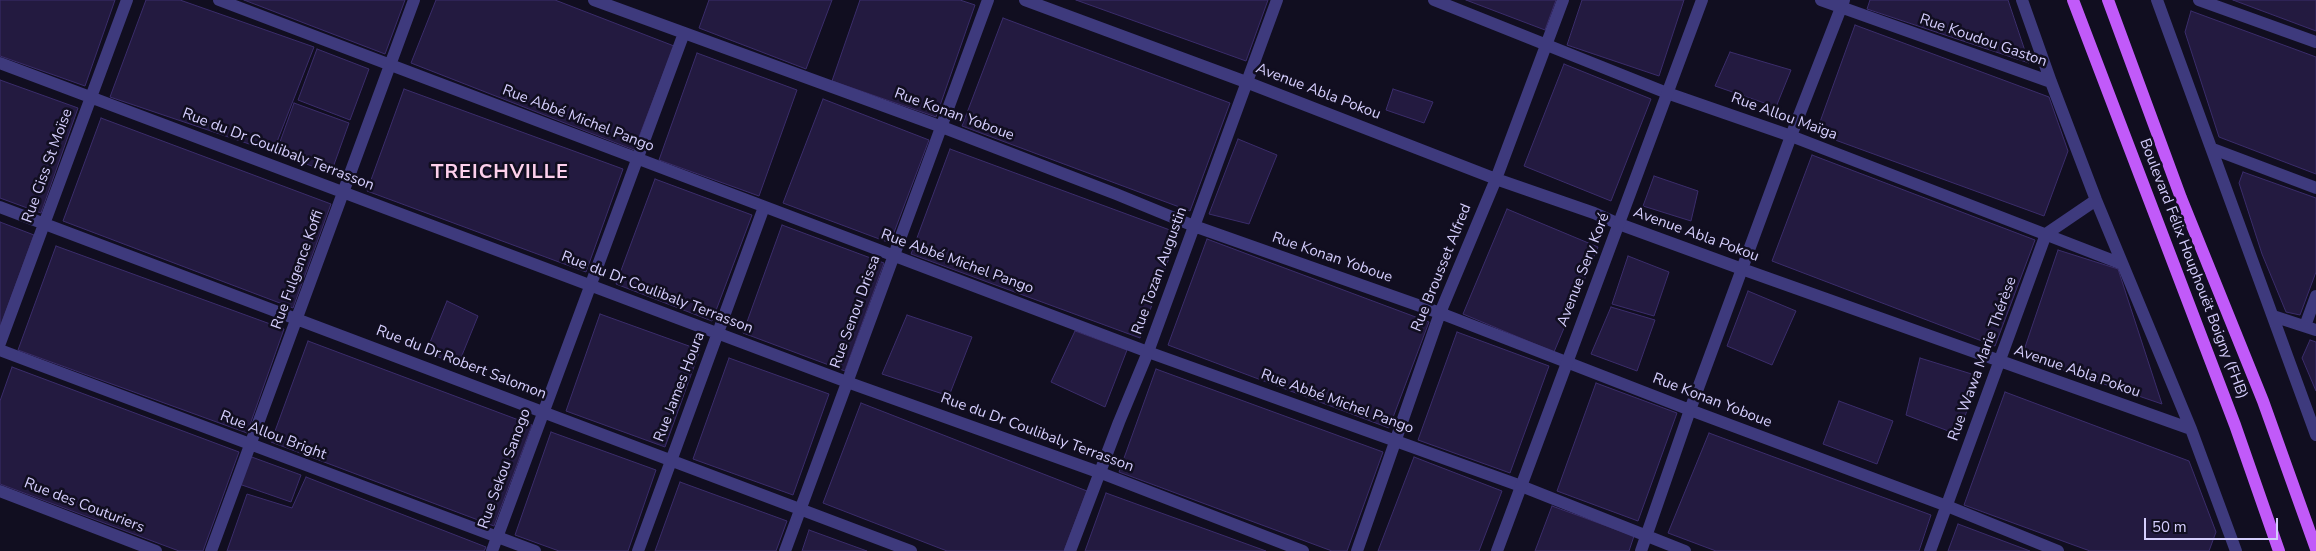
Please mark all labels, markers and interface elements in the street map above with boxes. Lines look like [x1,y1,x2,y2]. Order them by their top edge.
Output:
street label: Rue Koudou Gaston [1917,11,2049,71]
street label: Avenue Abla Pokou [1253,60,1383,124]
street label: Rue Abbé Michel Pango [499,82,657,156]
street label: Rue Konan Yoboue [892,85,1016,145]
street label: Rue Allou Maïga [1728,89,1840,145]
street label: Rue du Dr Coulibaly Terrasson [179,105,377,195]
street label: Rue Ciss St Moïse [19,106,77,226]
street label: Boulevard Félix Houphouët Boigny (FHB) [2135,136,2251,402]
district label: TREICHVILLE [430,161,570,185]
street label: Rue Brousset Alfred [1408,201,1476,335]
street label: Avenue Abla Pokou [1631,204,1761,266]
street label: Rue Tozan Augustin [1129,205,1191,337]
street label: Rue Fulgence Koffi [268,208,328,332]
street label: Avenue Sery Koré [1554,211,1614,329]
street label: Rue Abbé Michel Pango [878,226,1036,298]
street label: Rue Konan Yoboue [1269,229,1395,287]
street label: Rue du Dr Coulibaly Terrasson [558,248,756,338]
street label: Rue Senou Drissa [827,253,885,371]
street label: Rue Wawa Marie Thérèse [1945,274,2021,444]
street label: Rue du Dr Robert Salomon [373,322,549,404]
street label: Rue James Houra [651,329,709,445]
street label: Avenue Abla Pokou [2011,342,2143,402]
street label: Rue Abbé Michel Pango [1258,366,1416,438]
street label: Rue Konan Yoboue [1650,370,1774,432]
street label: Rue du Dr Coulibaly Terrasson [938,390,1136,476]
street label: Rue Sekou Sanogo [475,406,535,532]
street label: Rue Allou Bright [217,407,329,465]
street label: Rue des Couturiers [21,475,147,537]
scale bar [2146,508,2280,540]
text: 50 m [2152,517,2187,537]

